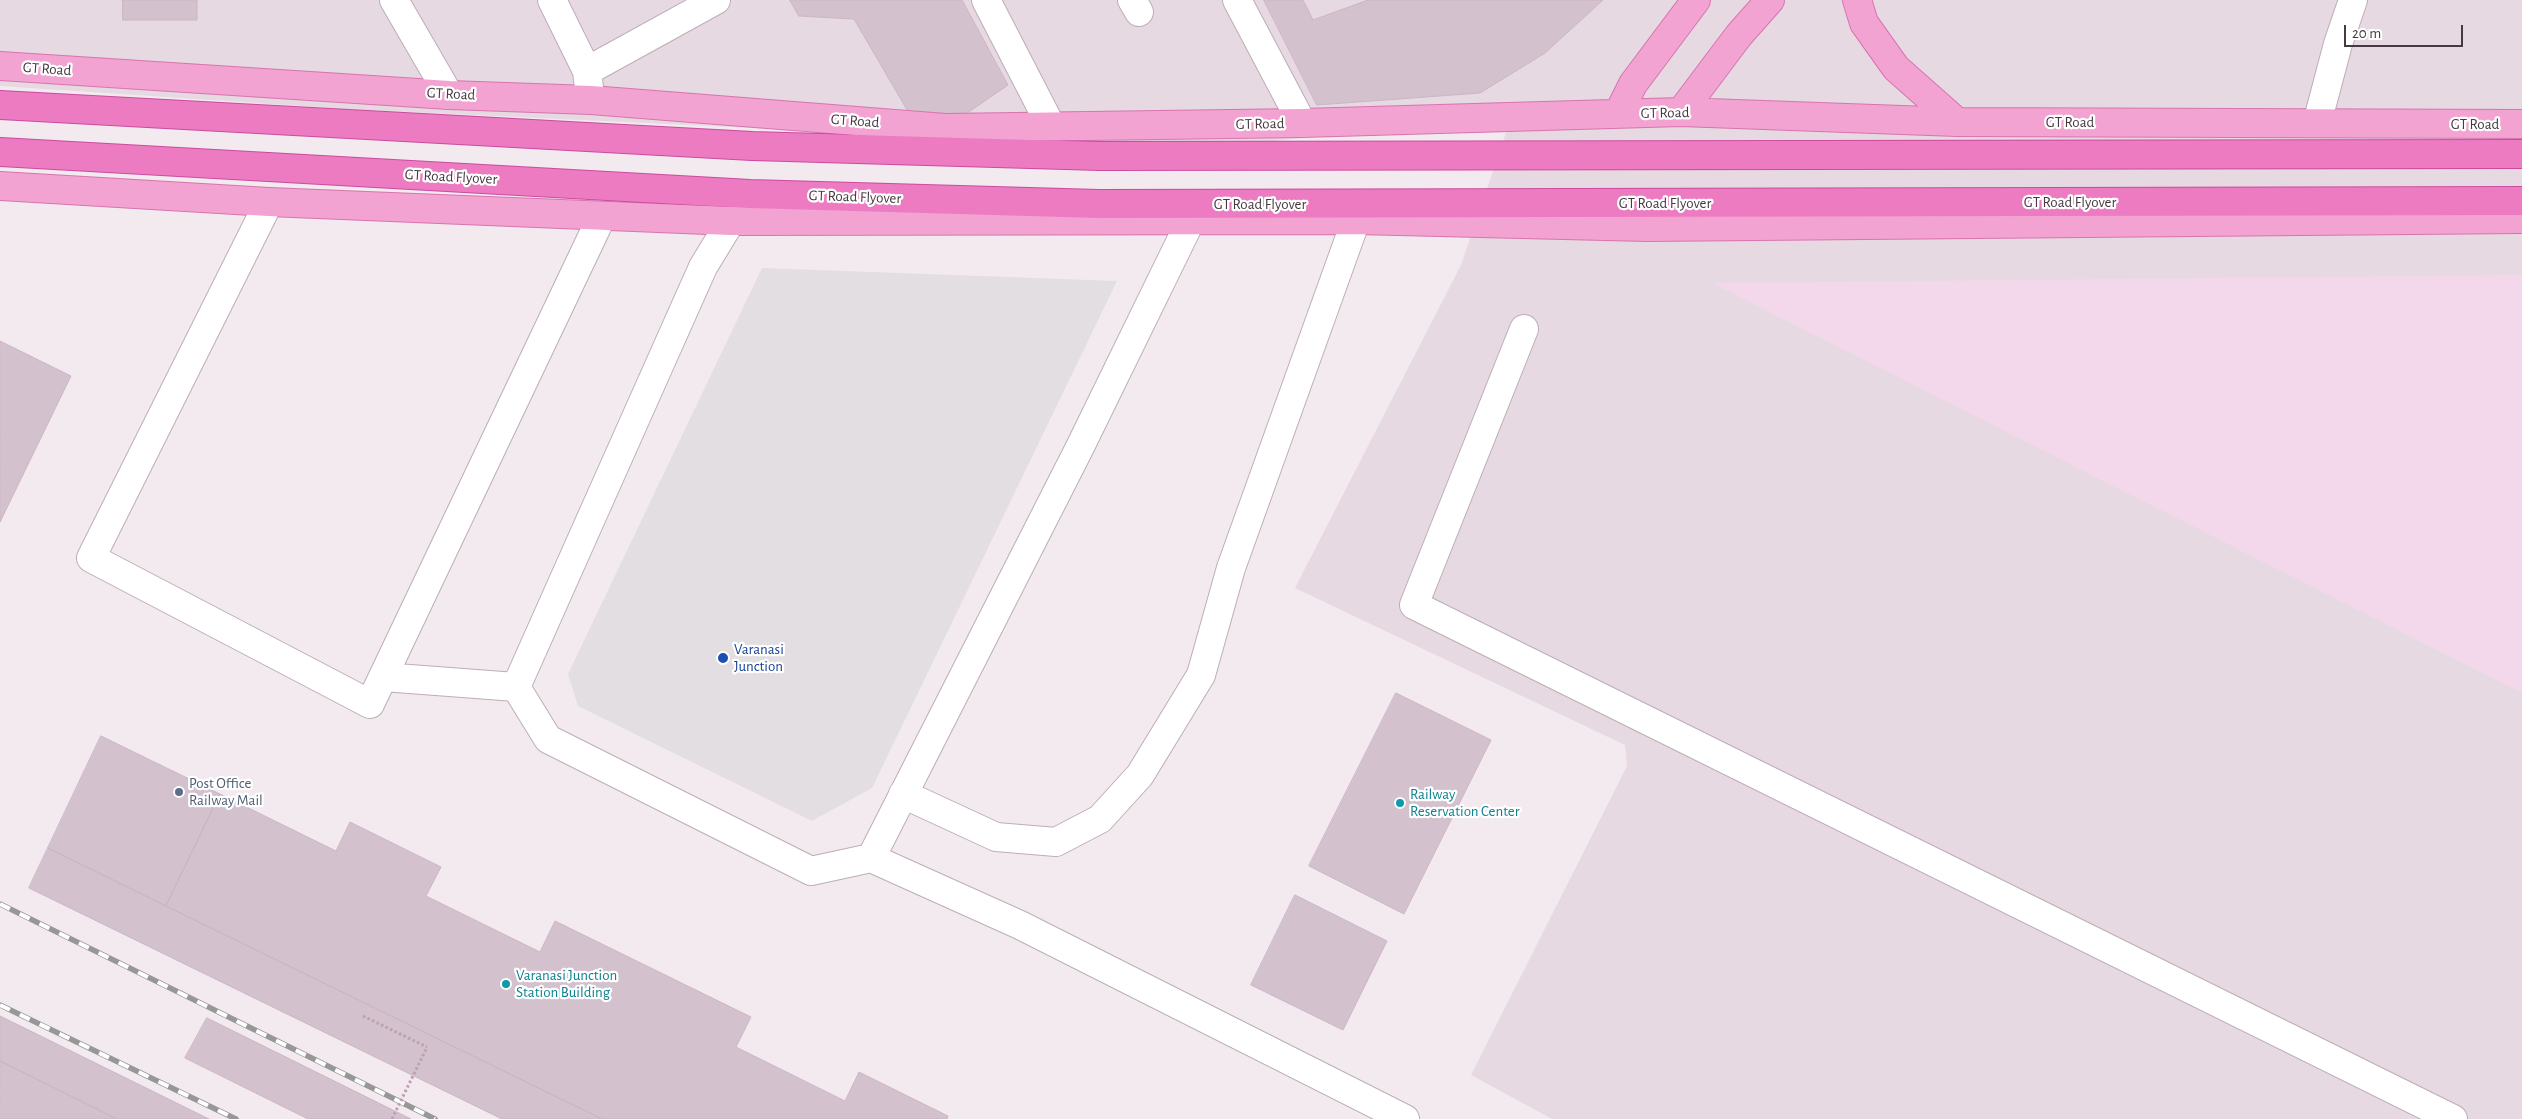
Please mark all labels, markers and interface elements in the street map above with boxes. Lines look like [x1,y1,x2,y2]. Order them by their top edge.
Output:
scale bar [2347,15,2466,47]
text: 20 m [2352,26,2381,41]
street label: GT Road [22,58,72,80]
street label: GT Road [426,84,476,104]
street label: GT Road [1641,104,1689,122]
street label: GT Road [830,110,880,132]
street label: GT Road [2046,113,2094,131]
street label: GT Road [1236,115,1284,133]
street label: GT Road [2451,115,2499,133]
street label: GT Road Flyover [404,166,498,188]
street label: GT Road Flyover [808,186,902,208]
street label: GT Road Flyover [2024,193,2116,211]
street label: GT Road Flyover [1619,194,1711,212]
street label: GT Road Flyover [1214,195,1306,213]
place label: Varanasi Junction [734,640,784,675]
marker: Varanasi Junction [716,651,730,665]
place label: Post Office Railway Mail [189,774,263,809]
place label: Railway Reservation Center [1410,785,1520,820]
marker: Post Office Railway Mail [173,786,185,798]
marker: Railway Reservation Center [1394,797,1406,809]
place label: Varanasi Junction Station Building [516,966,617,1001]
marker: Varanasi Junction Station Building [500,978,512,990]

